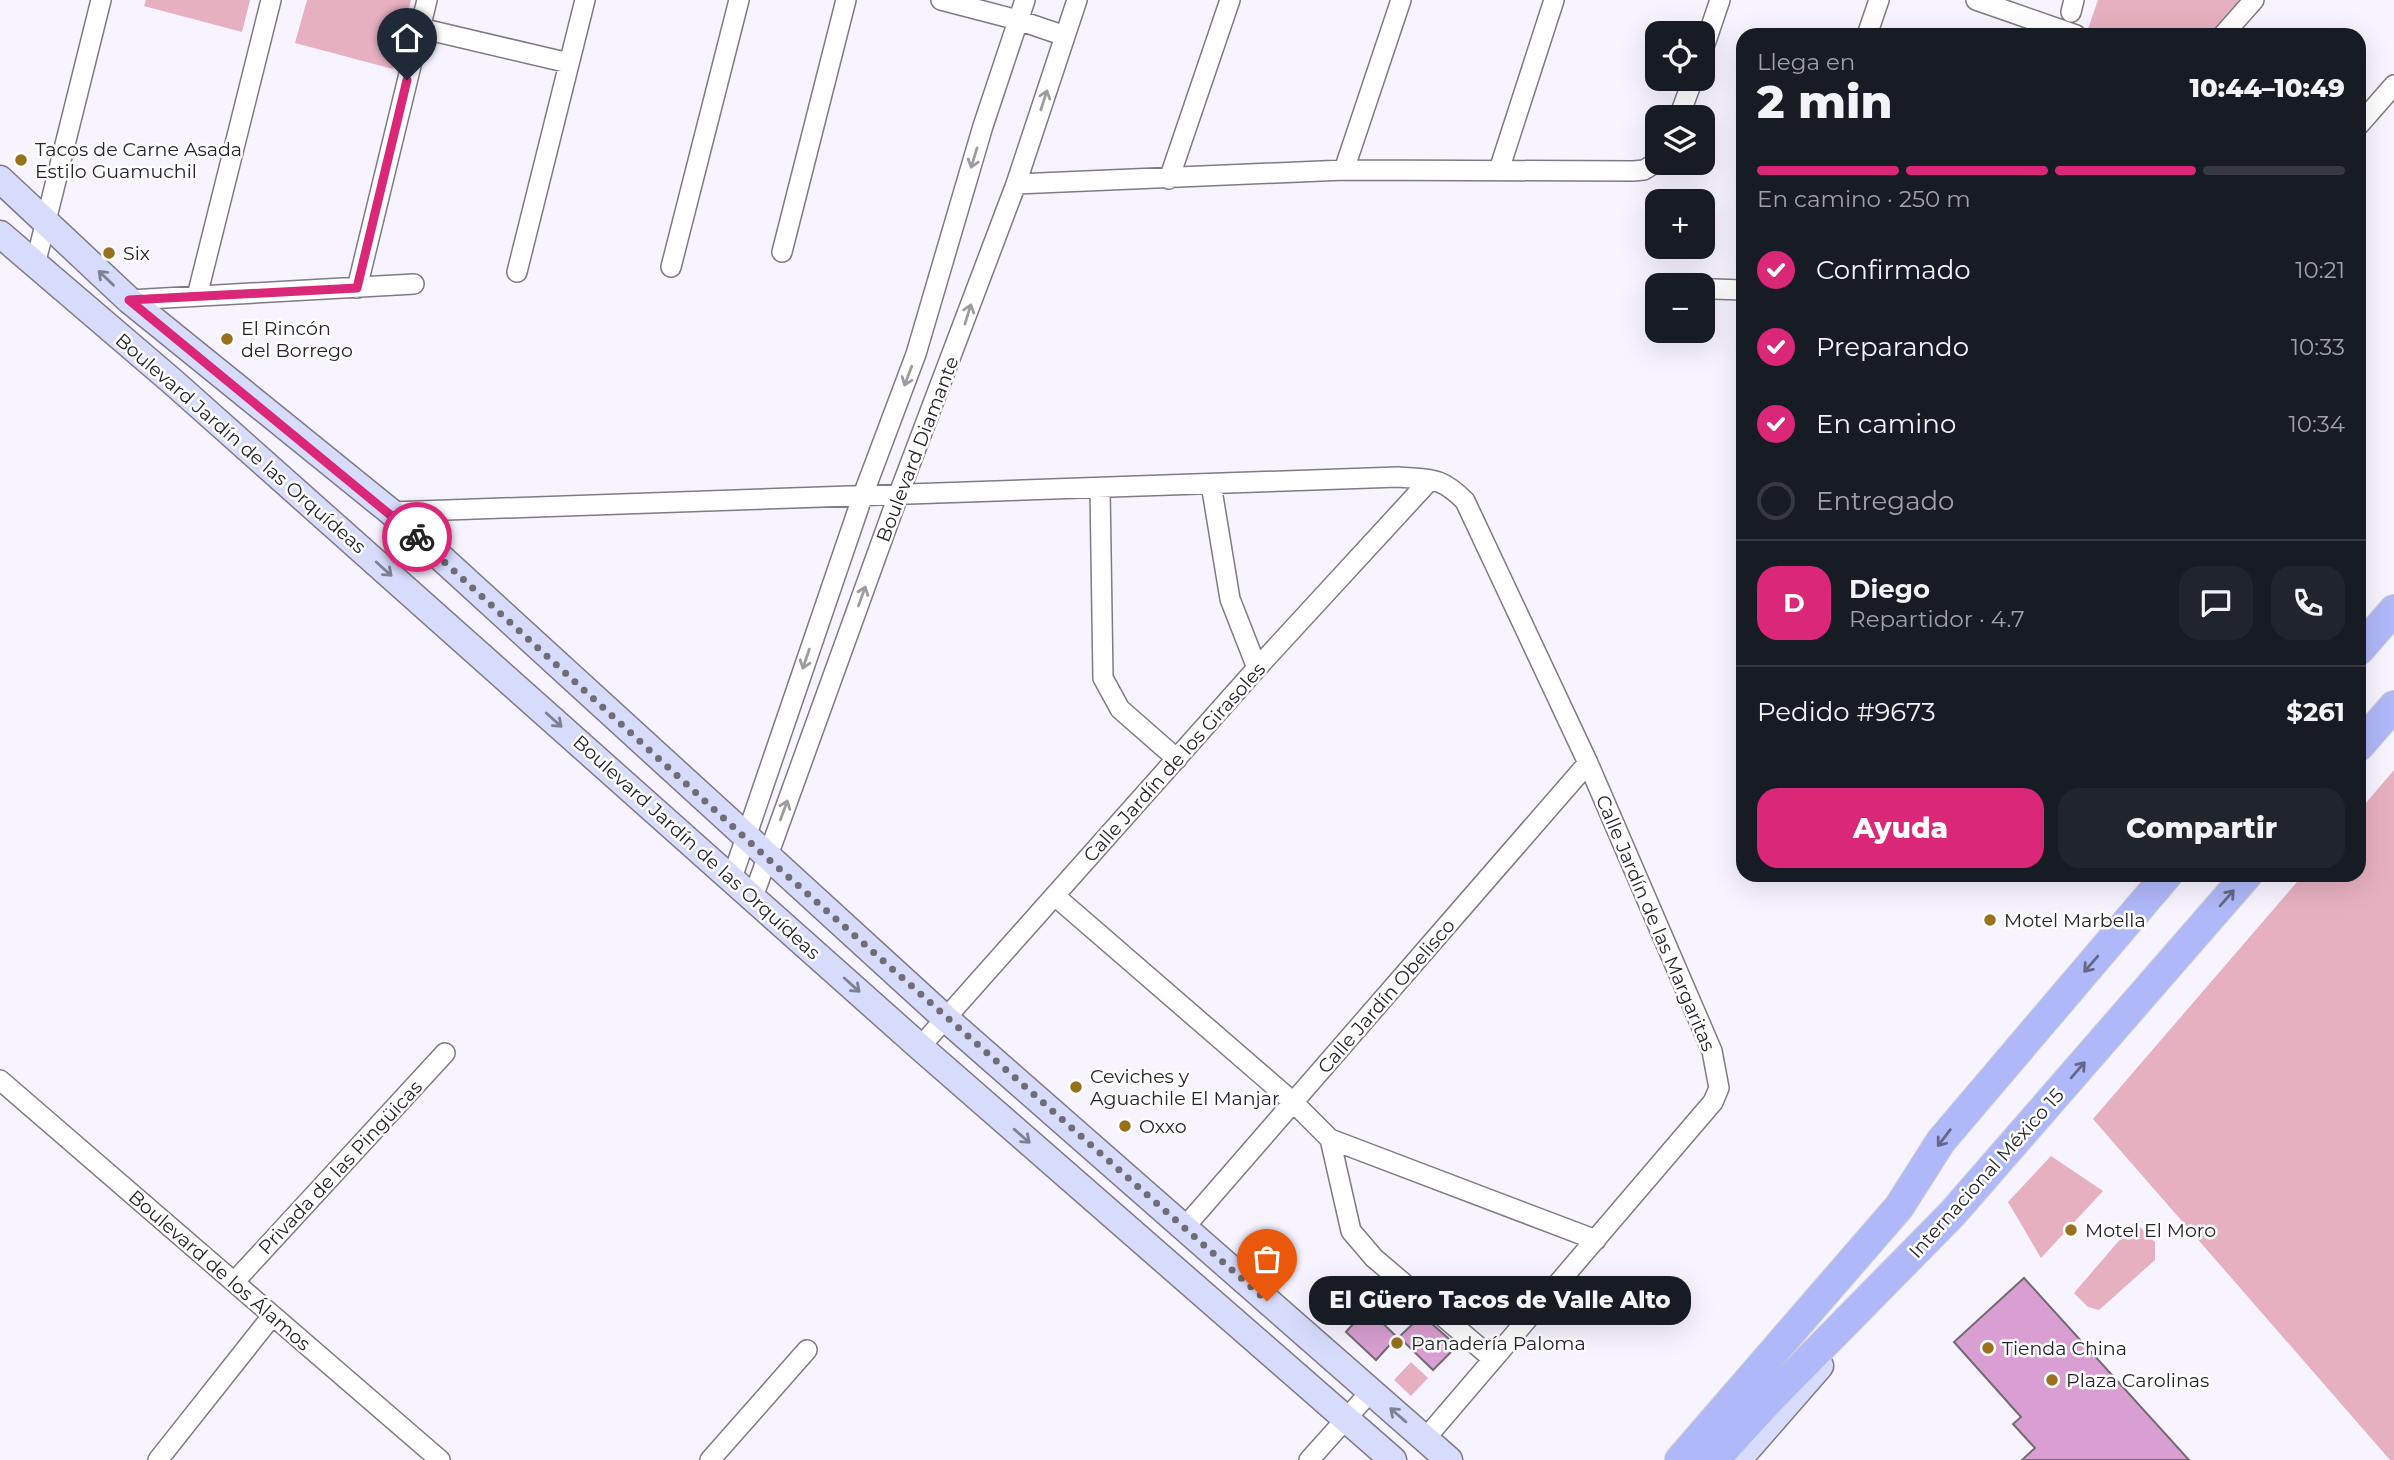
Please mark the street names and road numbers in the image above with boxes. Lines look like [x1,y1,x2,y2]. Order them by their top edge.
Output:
street label: Boulevard Jardín de las Orquídeas [111,328,371,558]
street label: Boulevard Diamante [871,353,963,545]
street label: Calle Jardín de los Girasoles [1079,658,1270,867]
street label: Boulevard Jardín de las Orquídeas [568,730,825,964]
street label: Calle Jardín de las Margaritas [1591,792,1720,1055]
street label: Calle Jardín Obelisco [1313,914,1460,1078]
street label: Privada de las Pingüicas [254,1076,427,1259]
street label: Internacional México 15 [1904,1084,2069,1263]
street label: Boulevard de los Álamos [124,1185,315,1356]

